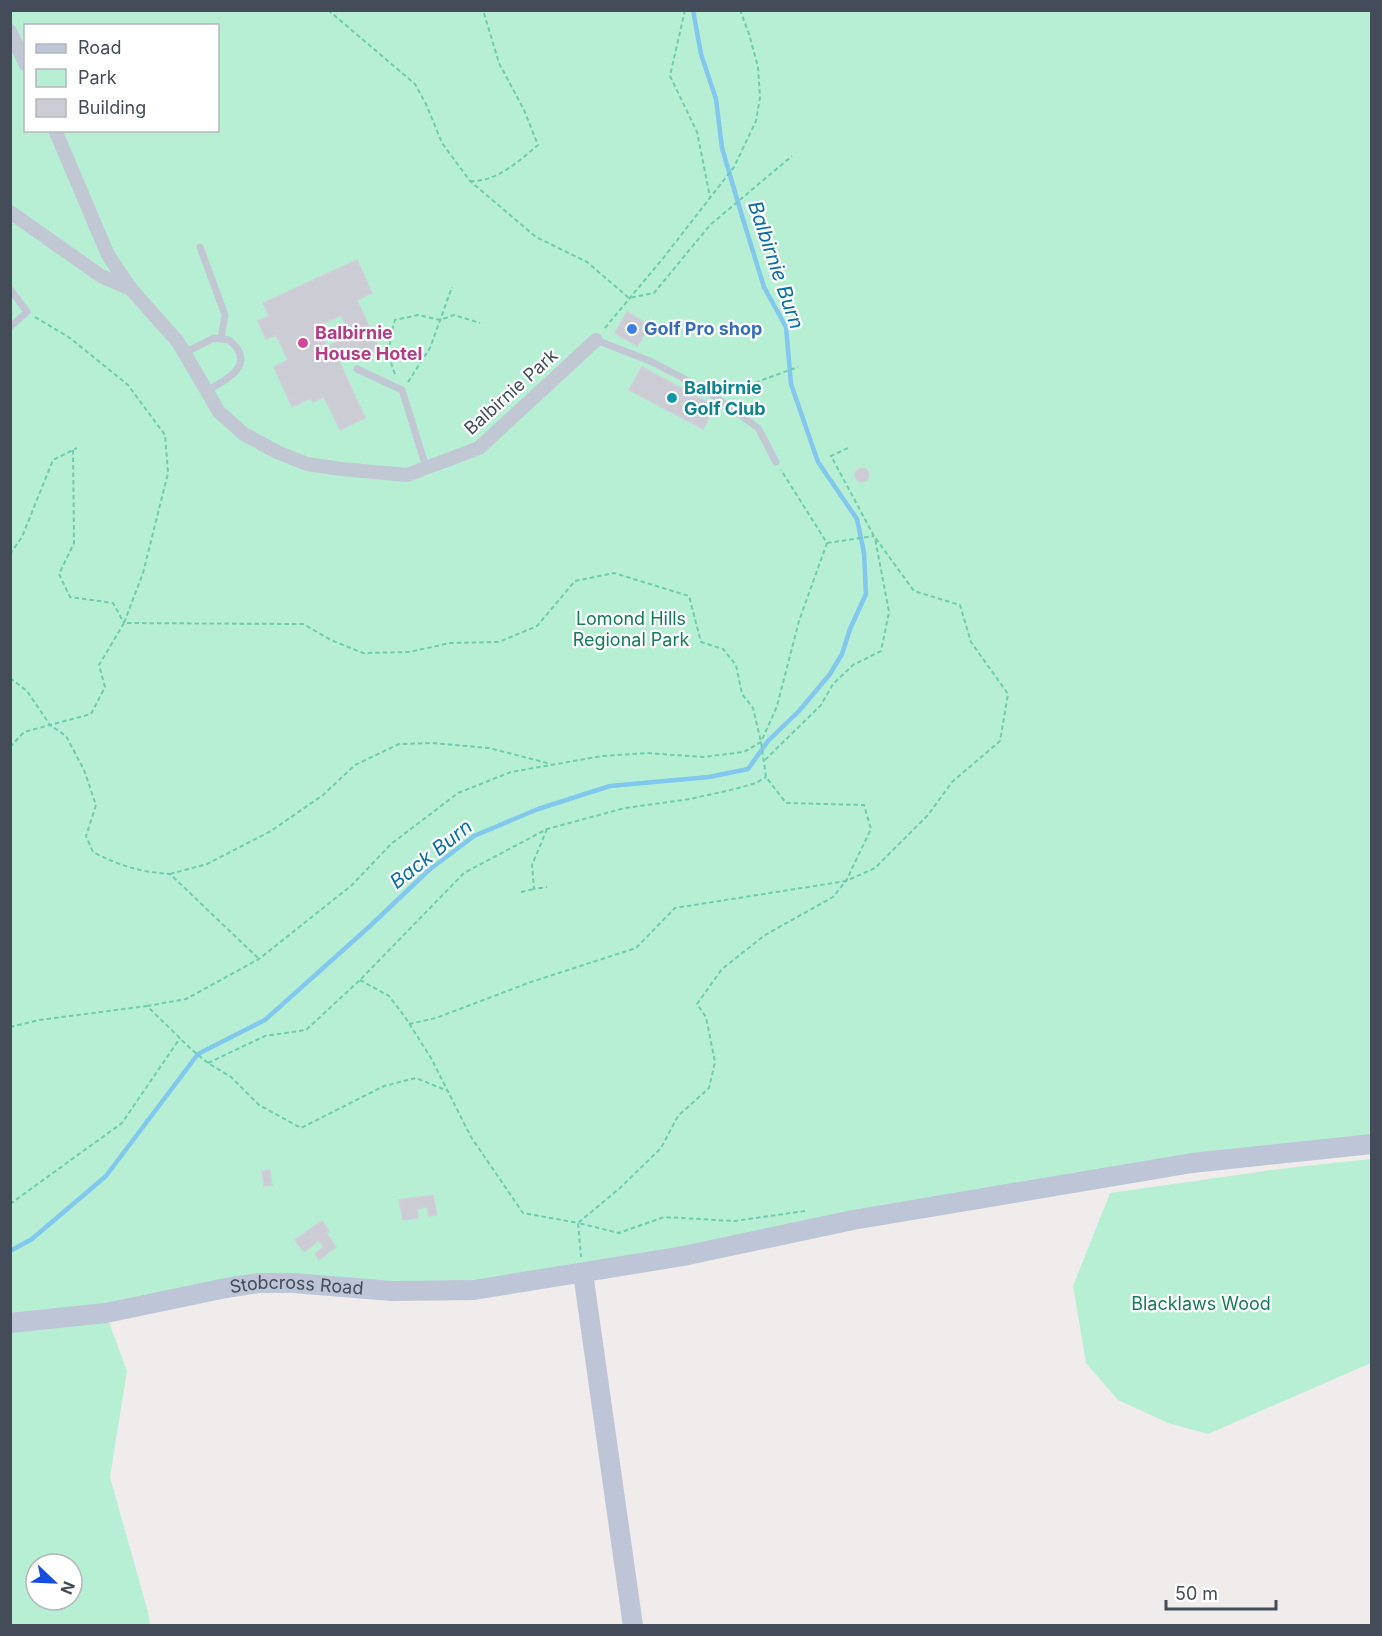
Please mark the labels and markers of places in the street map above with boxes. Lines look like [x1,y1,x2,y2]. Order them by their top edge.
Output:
place label: Golf Pro shop [644,318,762,339]
place label: Balbirnie House Hotel [315,322,422,364]
marker: Golf Pro shop [625,322,639,336]
marker: Balbirnie House Hotel [296,336,310,350]
place label: Balbirnie Golf Club [684,377,766,419]
marker: Balbirnie Golf Club [665,391,679,405]

